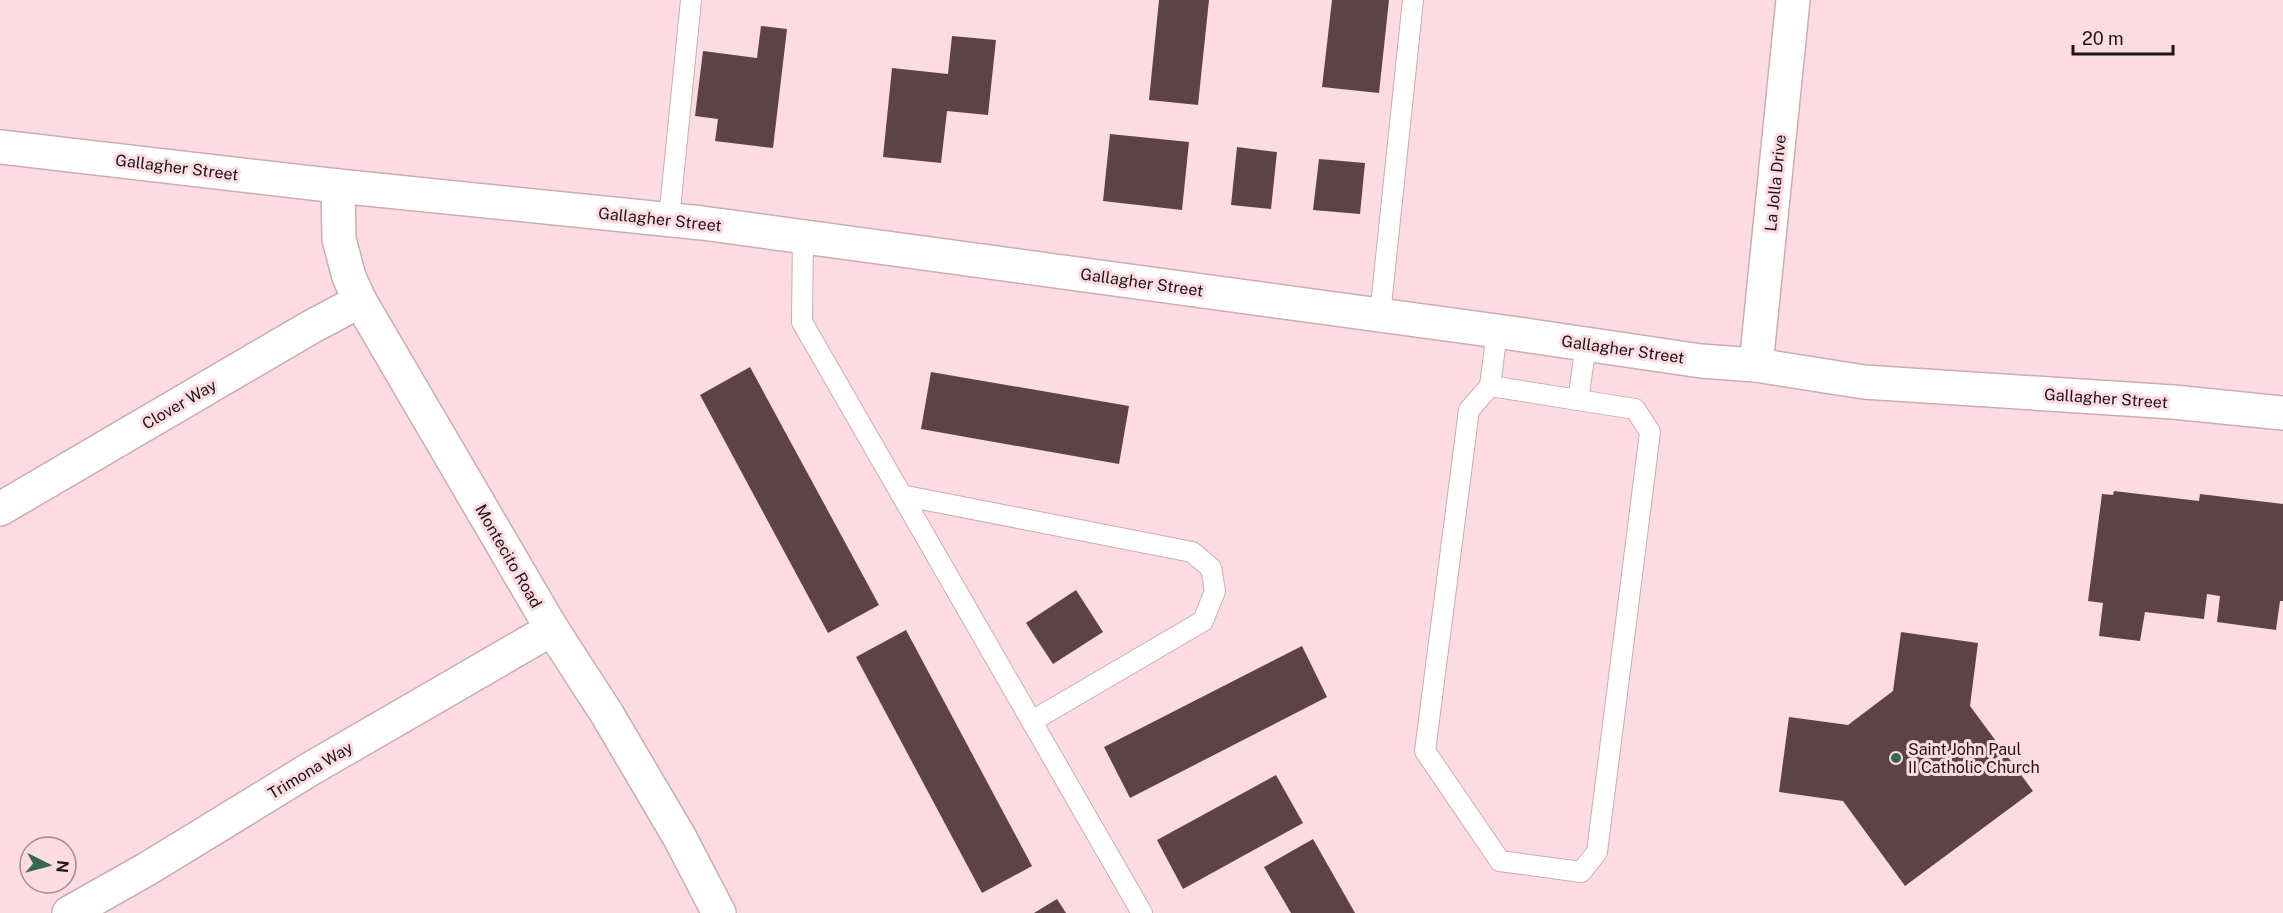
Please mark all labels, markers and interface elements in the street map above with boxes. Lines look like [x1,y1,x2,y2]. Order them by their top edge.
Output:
scale bar [2073,18,2174,56]
text: 20 m [2082,28,2124,49]
street label: La Jolla Drive [1761,134,1790,232]
street label: Gallagher Street [114,151,240,184]
street label: Gallagher Street [597,204,723,235]
street label: Gallagher Street [1079,264,1205,301]
street label: Gallagher Street [1560,331,1686,368]
street label: Clover Way [139,375,220,433]
street label: Gallagher Street [2043,385,2168,412]
street label: Montecito Road [471,501,546,611]
street label: Trimona Way [264,737,356,803]
place label: Saint John Paul II Catholic Church [1908,740,2040,777]
marker: Saint John Paul II Catholic Church [1889,751,1903,765]
north arrow [18,835,78,895]
text: N [52,859,73,874]

